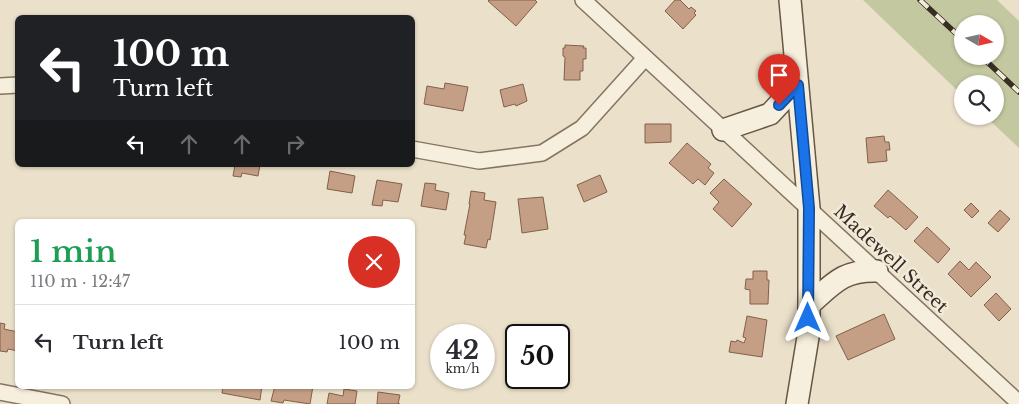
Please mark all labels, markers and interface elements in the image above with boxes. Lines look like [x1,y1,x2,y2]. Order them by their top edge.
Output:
north arrow [954,15,1004,65]
map controls [954,15,1004,125]
text: 100 m [113,32,229,75]
icon: left [30,35,95,100]
pin [758,54,800,105]
icon: arrive [765,61,793,89]
text: Turn left [113,75,213,102]
button: search [954,75,1004,125]
icon: left [122,130,150,158]
icon: ahead [175,130,203,158]
icon: ahead [228,130,256,158]
icon: right [281,130,309,158]
street label: Madewell Street [829,200,953,318]
text: 1 min [30,233,116,270]
button: close [348,236,400,288]
text: 110 m · 12:47 [30,271,130,291]
position arrow [781,291,833,343]
speed limit sign: 50 [505,324,570,389]
icon: left [30,328,58,356]
text: Turn left [73,331,164,354]
text: 100 m [339,331,400,354]
text: 42 [446,335,479,366]
text: km/h [445,361,480,376]

